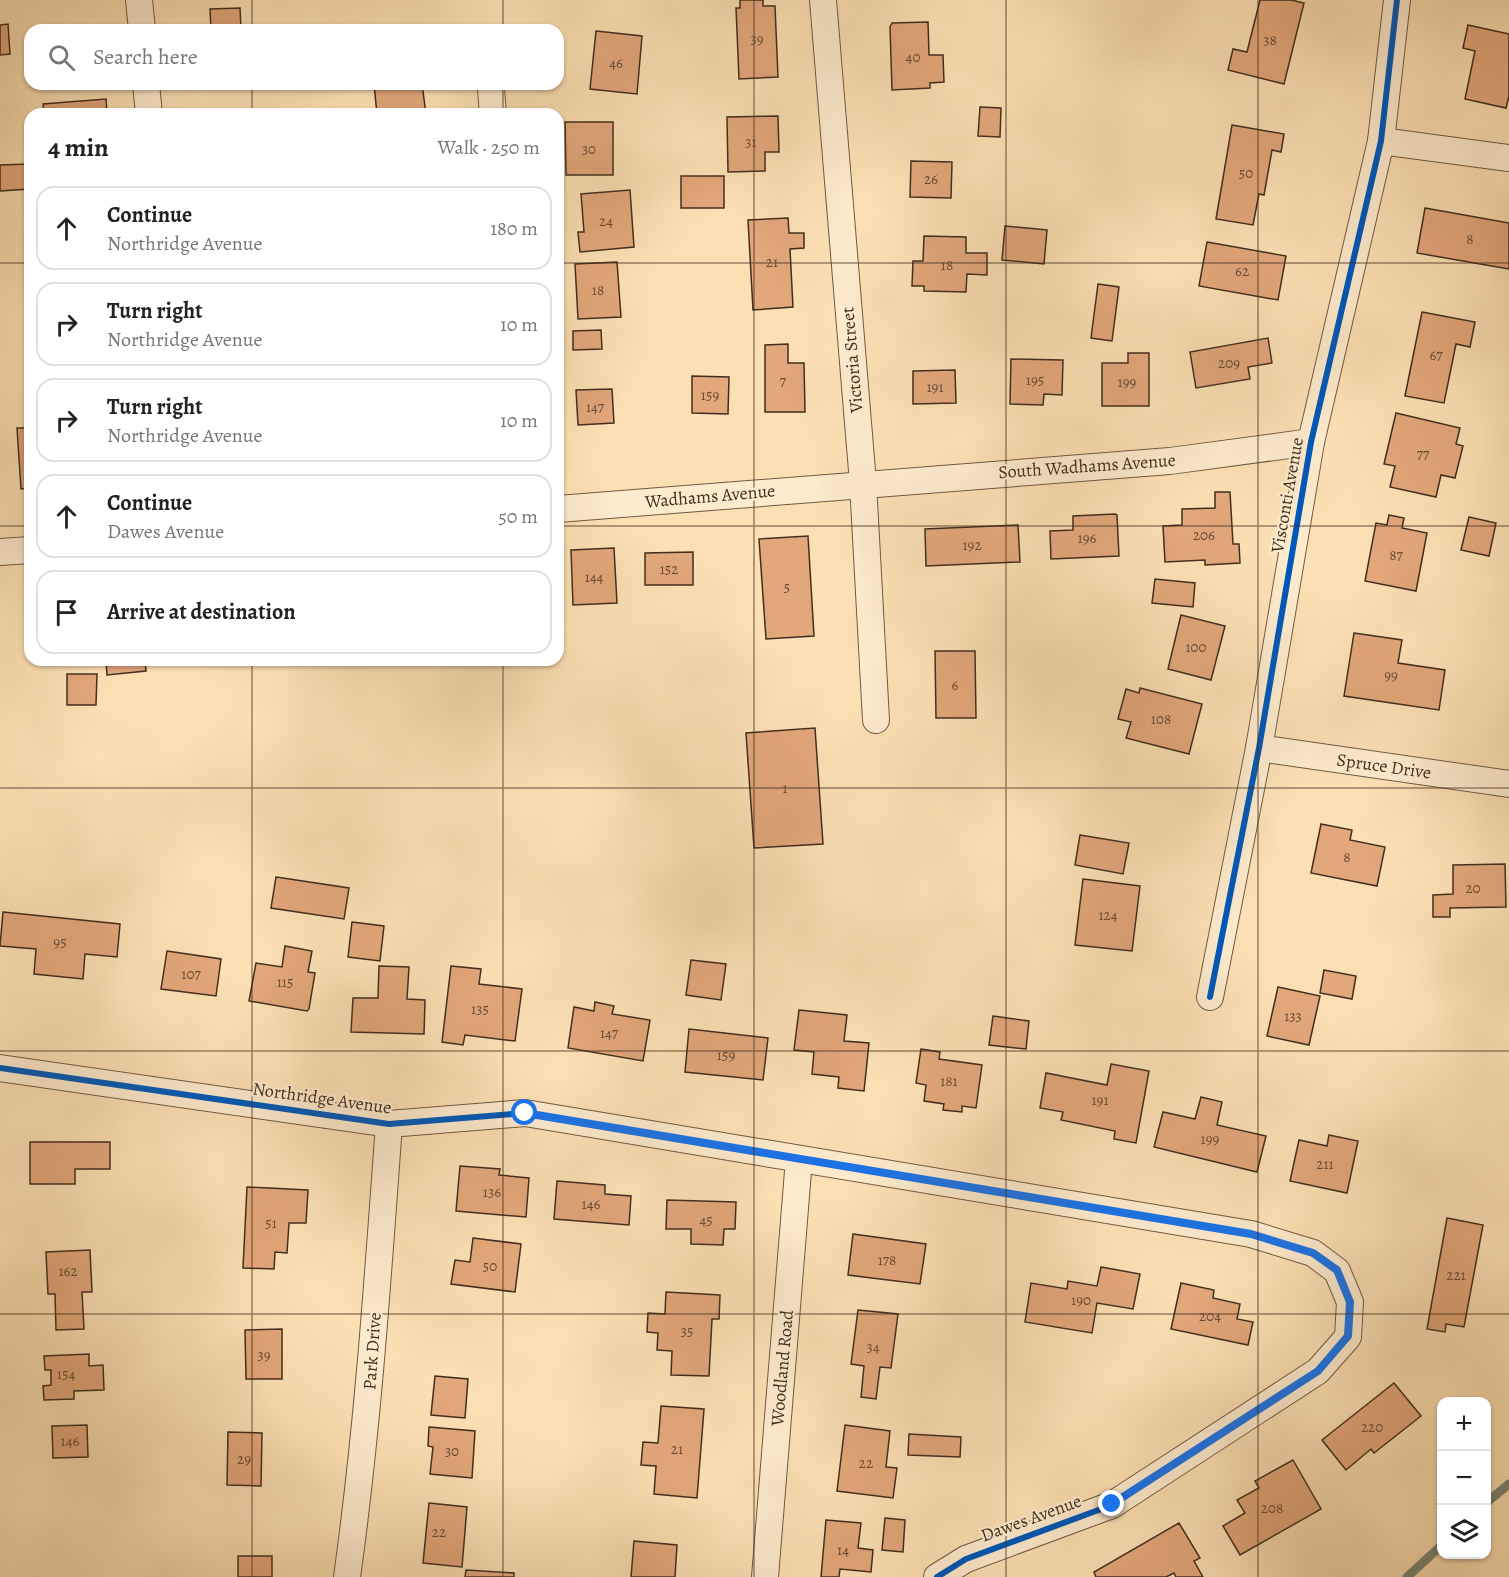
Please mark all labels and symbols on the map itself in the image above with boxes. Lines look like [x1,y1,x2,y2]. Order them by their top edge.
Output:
house number: 39 [750,29,764,49]
house number: 38 [1263,30,1277,50]
house number: 40 [906,47,920,67]
house number: 46 [609,53,623,73]
house number: 31 [745,132,757,152]
house number: 30 [582,139,596,159]
house number: 50 [1239,163,1253,183]
house number: 26 [924,169,938,189]
house number: 24 [599,211,613,231]
house number: 8 [1466,229,1474,249]
house number: 21 [766,252,778,272]
house number: 18 [941,255,953,275]
house number: 62 [1235,261,1249,281]
house number: 18 [592,280,604,300]
street label: Victoria Street [835,306,869,415]
house number: 67 [1429,345,1443,365]
house number: 209 [1218,353,1240,373]
house number: 195 [1026,370,1044,390]
house number: 7 [780,371,787,391]
house number: 199 [1118,372,1137,392]
house number: 191 [926,377,944,397]
house number: 159 [701,385,719,405]
house number: 147 [586,397,605,417]
street label: Visconti Avenue [1265,435,1309,556]
house number: 77 [1417,444,1430,464]
street label: South Wadhams Avenue [997,448,1177,484]
street label: Wadhams Avenue [643,478,776,514]
house number: 206 [1193,525,1215,545]
house number: 196 [1078,528,1097,548]
house number: 192 [962,535,982,555]
house number: 87 [1389,545,1403,565]
house number: 152 [660,559,678,579]
house number: 144 [585,567,604,587]
house number: 5 [784,577,790,597]
house number: 100 [1185,637,1207,657]
house number: 99 [1384,665,1398,685]
house number: 6 [952,675,959,695]
house number: 108 [1151,709,1171,729]
street label: Spruce Drive [1335,748,1433,784]
house number: 1 [782,778,788,798]
house number: 8 [1343,847,1351,867]
house number: 20 [1465,878,1481,898]
house number: 124 [1098,905,1118,925]
house number: 95 [53,932,67,952]
house number: 107 [181,964,201,984]
house number: 115 [277,972,293,992]
house number: 135 [471,999,489,1019]
house number: 133 [1284,1006,1302,1026]
house number: 147 [600,1023,619,1043]
house number: 159 [717,1045,735,1065]
house number: 181 [940,1071,958,1091]
street label: Northridge Avenue [251,1076,393,1120]
house number: 191 [1091,1090,1109,1110]
route start [511,1099,537,1125]
house number: 199 [1201,1129,1220,1149]
house number: 211 [1316,1154,1334,1174]
house number: 136 [483,1182,501,1202]
house number: 146 [582,1194,600,1214]
house number: 45 [699,1210,713,1230]
house number: 51 [265,1213,277,1233]
house number: 178 [878,1250,896,1270]
house number: 50 [483,1256,497,1276]
house number: 162 [58,1261,78,1281]
house number: 221 [1446,1265,1466,1285]
house number: 190 [1071,1290,1091,1310]
house number: 204 [1199,1306,1221,1326]
street label: Woodland Road [765,1309,799,1428]
street label: Park Drive [357,1311,387,1391]
house number: 35 [681,1321,693,1341]
house number: 34 [866,1337,880,1357]
house number: 39 [257,1345,271,1365]
house number: 154 [57,1364,75,1384]
house number: 220 [1361,1417,1383,1437]
house number: 146 [61,1431,79,1451]
house number: 21 [671,1439,683,1459]
house number: 30 [445,1441,459,1461]
house number: 29 [237,1449,251,1469]
house number: 22 [859,1453,873,1473]
street label: Dawes Avenue [977,1489,1085,1547]
route end [1098,1490,1124,1516]
house number: 208 [1261,1498,1283,1518]
house number: 22 [432,1522,446,1542]
house number: 14 [837,1540,849,1560]

